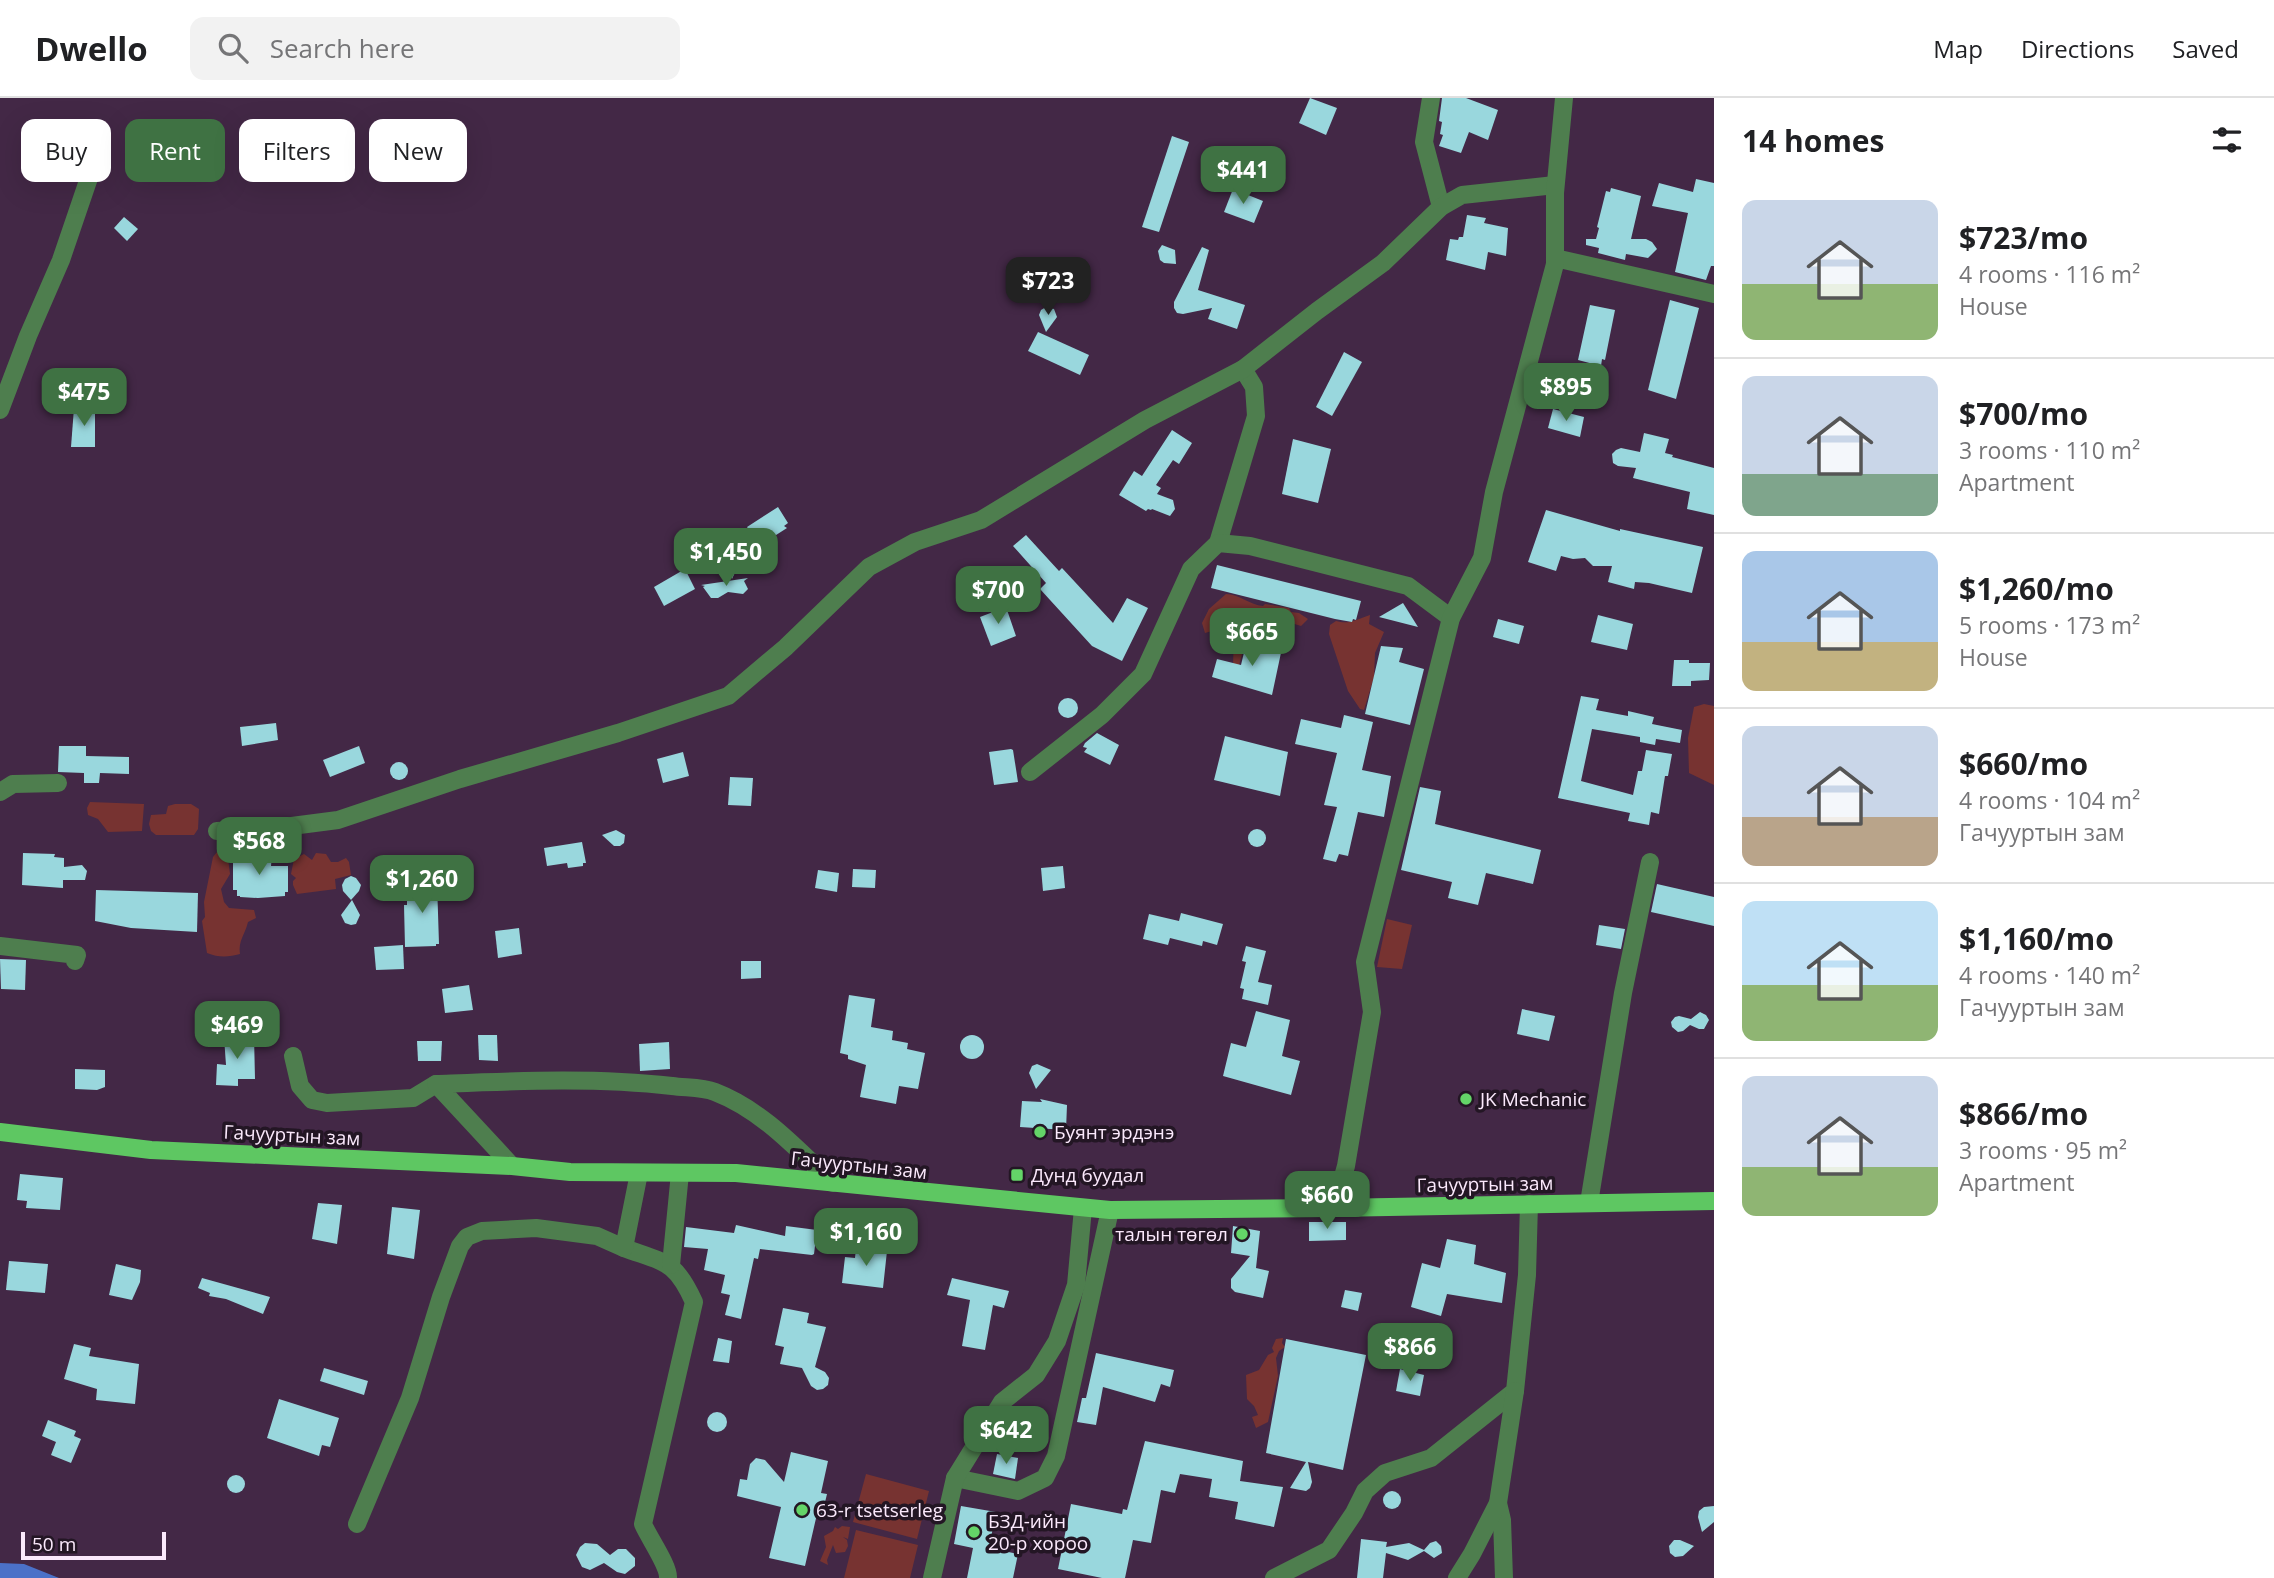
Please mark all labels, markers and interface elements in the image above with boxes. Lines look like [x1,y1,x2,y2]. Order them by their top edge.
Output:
search box [190,17,680,80]
text: Dwello [35,26,148,71]
icon: search [214,29,252,67]
text: Search here [270,30,415,66]
text: Map [1933,32,1983,65]
text: Directions [2021,32,2134,65]
text: Saved [2172,32,2239,65]
chip: Buy [21,119,111,182]
chip: Rent [125,119,225,182]
chip: Filters [239,119,355,182]
chip: New [369,119,467,182]
text: 14 homes [1742,120,1885,161]
icon: filters [2208,121,2246,159]
pin: $441 [1202,146,1284,206]
text: $441 [1217,153,1269,185]
text: $723/mo [1959,217,2088,258]
icon: home [1798,228,1882,312]
pin: $723 [1007,258,1089,317]
text: 4 rooms · 116 m² [1959,258,2140,290]
text: $723 [1022,264,1074,296]
text: House [1959,290,2028,322]
pin: $895 [1525,364,1607,423]
pin: $475 [43,368,125,428]
text: $895 [1540,370,1592,402]
text: $475 [58,375,110,407]
text: $700/mo [1959,393,2088,434]
icon: home [1798,404,1882,488]
text: 3 rooms · 110 m² [1959,434,2140,466]
text: Apartment [1959,466,2075,498]
pin: $1,450 [669,528,783,588]
text: $1,450 [690,535,762,567]
pin: $700 [957,566,1039,626]
text: $1,260/mo [1959,568,2114,609]
text: $700 [972,573,1024,605]
icon: home [1798,579,1882,663]
pin: $665 [1211,608,1293,668]
text: 5 rooms · 173 m² [1959,609,2140,641]
text: $665 [1226,615,1278,647]
text: House [1959,641,2028,673]
text: $660/mo [1959,743,2088,784]
icon: home [1798,754,1882,838]
text: 4 rooms · 104 m² [1959,784,2140,816]
text: Гачууртын зам [1959,816,2125,848]
pin: $568 [218,818,300,877]
text: $568 [233,824,285,856]
pin: $1,260 [365,856,479,915]
text: $1,260 [386,862,458,894]
text: $1,160/mo [1959,918,2114,959]
icon: home [1798,929,1882,1013]
text: 4 rooms · 140 m² [1959,959,2140,991]
text: Гачууртын зам [1959,991,2125,1023]
pin: $469 [196,1002,278,1061]
text: $469 [211,1008,263,1040]
place label: JK Mechanic [1478,1086,1586,1112]
marker: JK Mechanic [1458,1091,1474,1107]
text: $866/mo [1959,1093,2088,1134]
icon: home [1798,1104,1882,1188]
street label: Гачууртын зам [223,1118,361,1152]
place label: Буянт эрдэнэ [1054,1119,1174,1145]
marker: Буянт эрдэнэ [1032,1124,1048,1140]
text: 3 rooms · 95 m² [1959,1134,2127,1166]
street label: Гачууртын зам [790,1145,928,1185]
place label: Дунд буудал [1031,1162,1144,1188]
text: Apartment [1959,1166,2075,1198]
marker: Дунд буудал [1009,1167,1025,1183]
street label: Гачууртын зам [1416,1170,1554,1198]
pin: $660 [1286,1172,1368,1231]
text: $660 [1301,1178,1353,1210]
pin: $1,160 [809,1208,923,1268]
text: $1,160 [830,1215,902,1247]
place label: талын төгөл [1115,1221,1228,1247]
marker: талын төгөл [1234,1226,1250,1242]
pin: $866 [1369,1324,1451,1383]
text: $866 [1384,1330,1436,1362]
pin: $642 [965,1406,1047,1466]
text: $642 [980,1413,1032,1445]
place label: 63-r tsetserleg [816,1497,943,1523]
marker: 63-r tsetserleg [794,1502,810,1518]
place label: БЗД-ийн 20-р хороо [988,1508,1088,1556]
marker: БЗД-ийн 20-р хороо [966,1524,982,1540]
scale bar [21,1529,166,1561]
text: 50 m [32,1531,76,1557]

